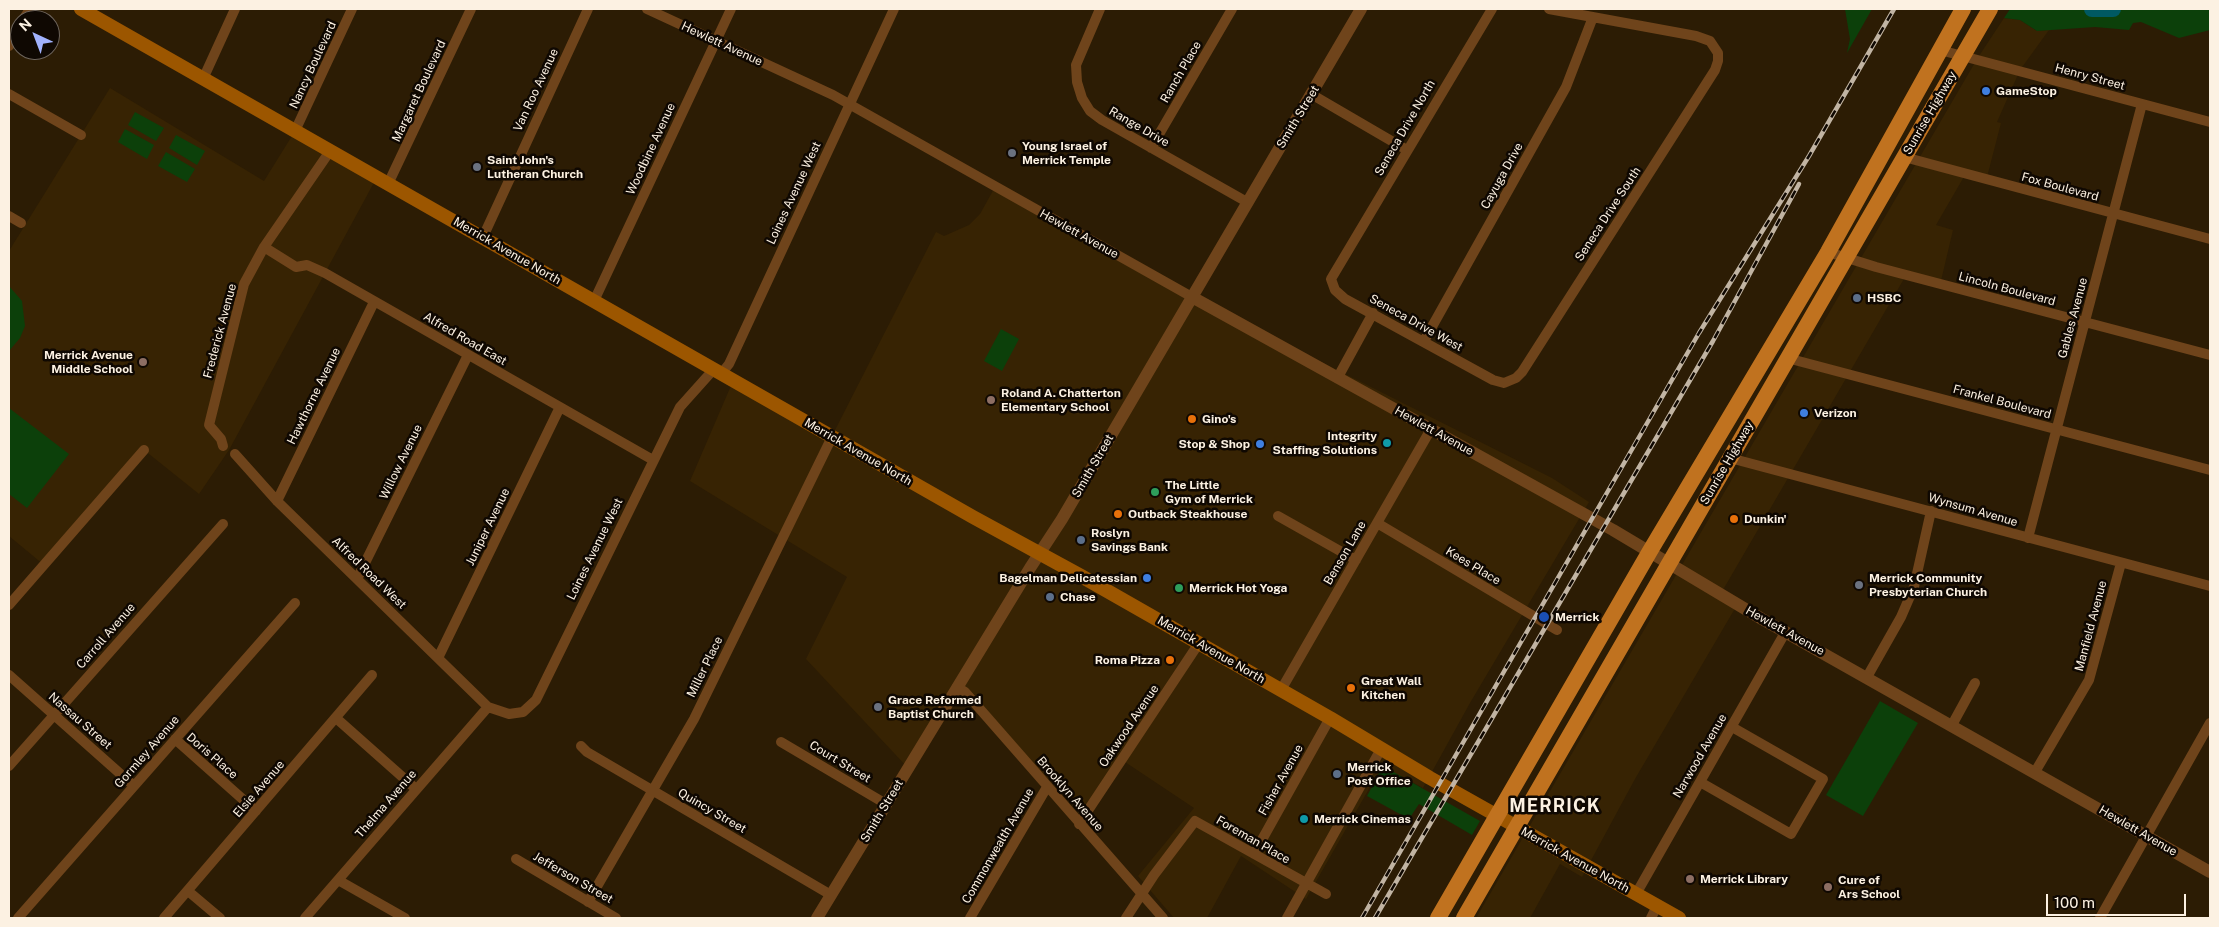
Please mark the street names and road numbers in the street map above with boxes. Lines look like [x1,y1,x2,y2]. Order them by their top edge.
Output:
street label: Nancy Boulevard [286,19,340,111]
street label: Hewlett Avenue [679,19,765,69]
street label: Margaret Boulevard [389,38,449,144]
street label: Ranch Place [1158,39,1204,105]
street label: Van Roo Avenue [511,46,561,134]
street label: Henry Street [2053,61,2127,93]
street label: Sunrise Highway [1900,69,1960,157]
street label: Seneca Drive North [1372,78,1438,178]
street label: Smith Street [1274,83,1322,151]
street label: Woodbine Avenue [623,101,679,197]
street label: Range Drive [1106,104,1172,150]
street label: Loines Avenue West [764,139,824,247]
street label: Cayuga Drive [1478,140,1526,212]
street label: Seneca Drive South [1572,164,1644,264]
street label: Fox Boulevard [2020,170,2100,204]
street label: Hewlett Avenue [1037,206,1121,262]
street label: Merrick Avenue North [451,214,563,288]
street label: Lincoln Boulevard [1957,269,2057,309]
street label: Gables Avenue [2055,276,2091,360]
street label: Frederick Avenue [200,282,240,380]
street label: Seneca Drive West [1367,291,1465,355]
street label: Alfred Road East [421,309,509,369]
street label: Hawthorne Avenue [284,345,344,447]
street label: Frankel Boulevard [1951,382,2053,422]
street label: Hewlett Avenue [1392,403,1476,459]
street label: Merrick Avenue North [802,415,914,489]
street label: Sunrise Highway [1697,419,1757,507]
street label: Willow Avenue [377,422,425,502]
street label: Smith Street [1069,432,1117,500]
street label: Juniper Avenue [463,486,513,568]
street label: Wynsum Avenue [1927,490,2019,530]
street label: Loines Avenue West [564,496,626,602]
street label: Benson Lane [1321,518,1369,588]
street label: Alfred Road West [329,534,409,612]
street label: Kees Place [1443,544,1503,588]
street label: Manfield Avenue [2072,579,2110,673]
street label: Carroll Avenue [74,600,138,672]
street label: Hewlett Avenue [1743,603,1827,659]
street label: Merrick Avenue North [1155,613,1267,687]
street label: Miller Place [684,634,726,700]
street label: Oakwood Avenue [1096,682,1162,770]
street label: Nassau Street [45,690,115,752]
street label: Narwood Avenue [1670,711,1730,801]
street label: Gormley Avenue [112,713,182,791]
street label: Doris Place [184,730,240,782]
street label: Court Street [807,738,873,786]
street label: Fisher Avenue [1256,742,1306,818]
street label: Brooklyn Avenue [1034,754,1106,834]
street label: Elsie Avenue [230,758,288,820]
street label: Thelma Avenue [353,767,419,841]
street label: Smith Street [858,777,906,845]
street label: Quincy Street [675,786,749,836]
street label: Commonwealth Avenue [959,786,1037,906]
street label: Hewlett Avenue [2096,803,2180,859]
street label: Foreman Place [1213,813,1293,867]
street label: Merrick Avenue North [1518,824,1632,896]
street label: Jefferson Street [531,849,615,907]

